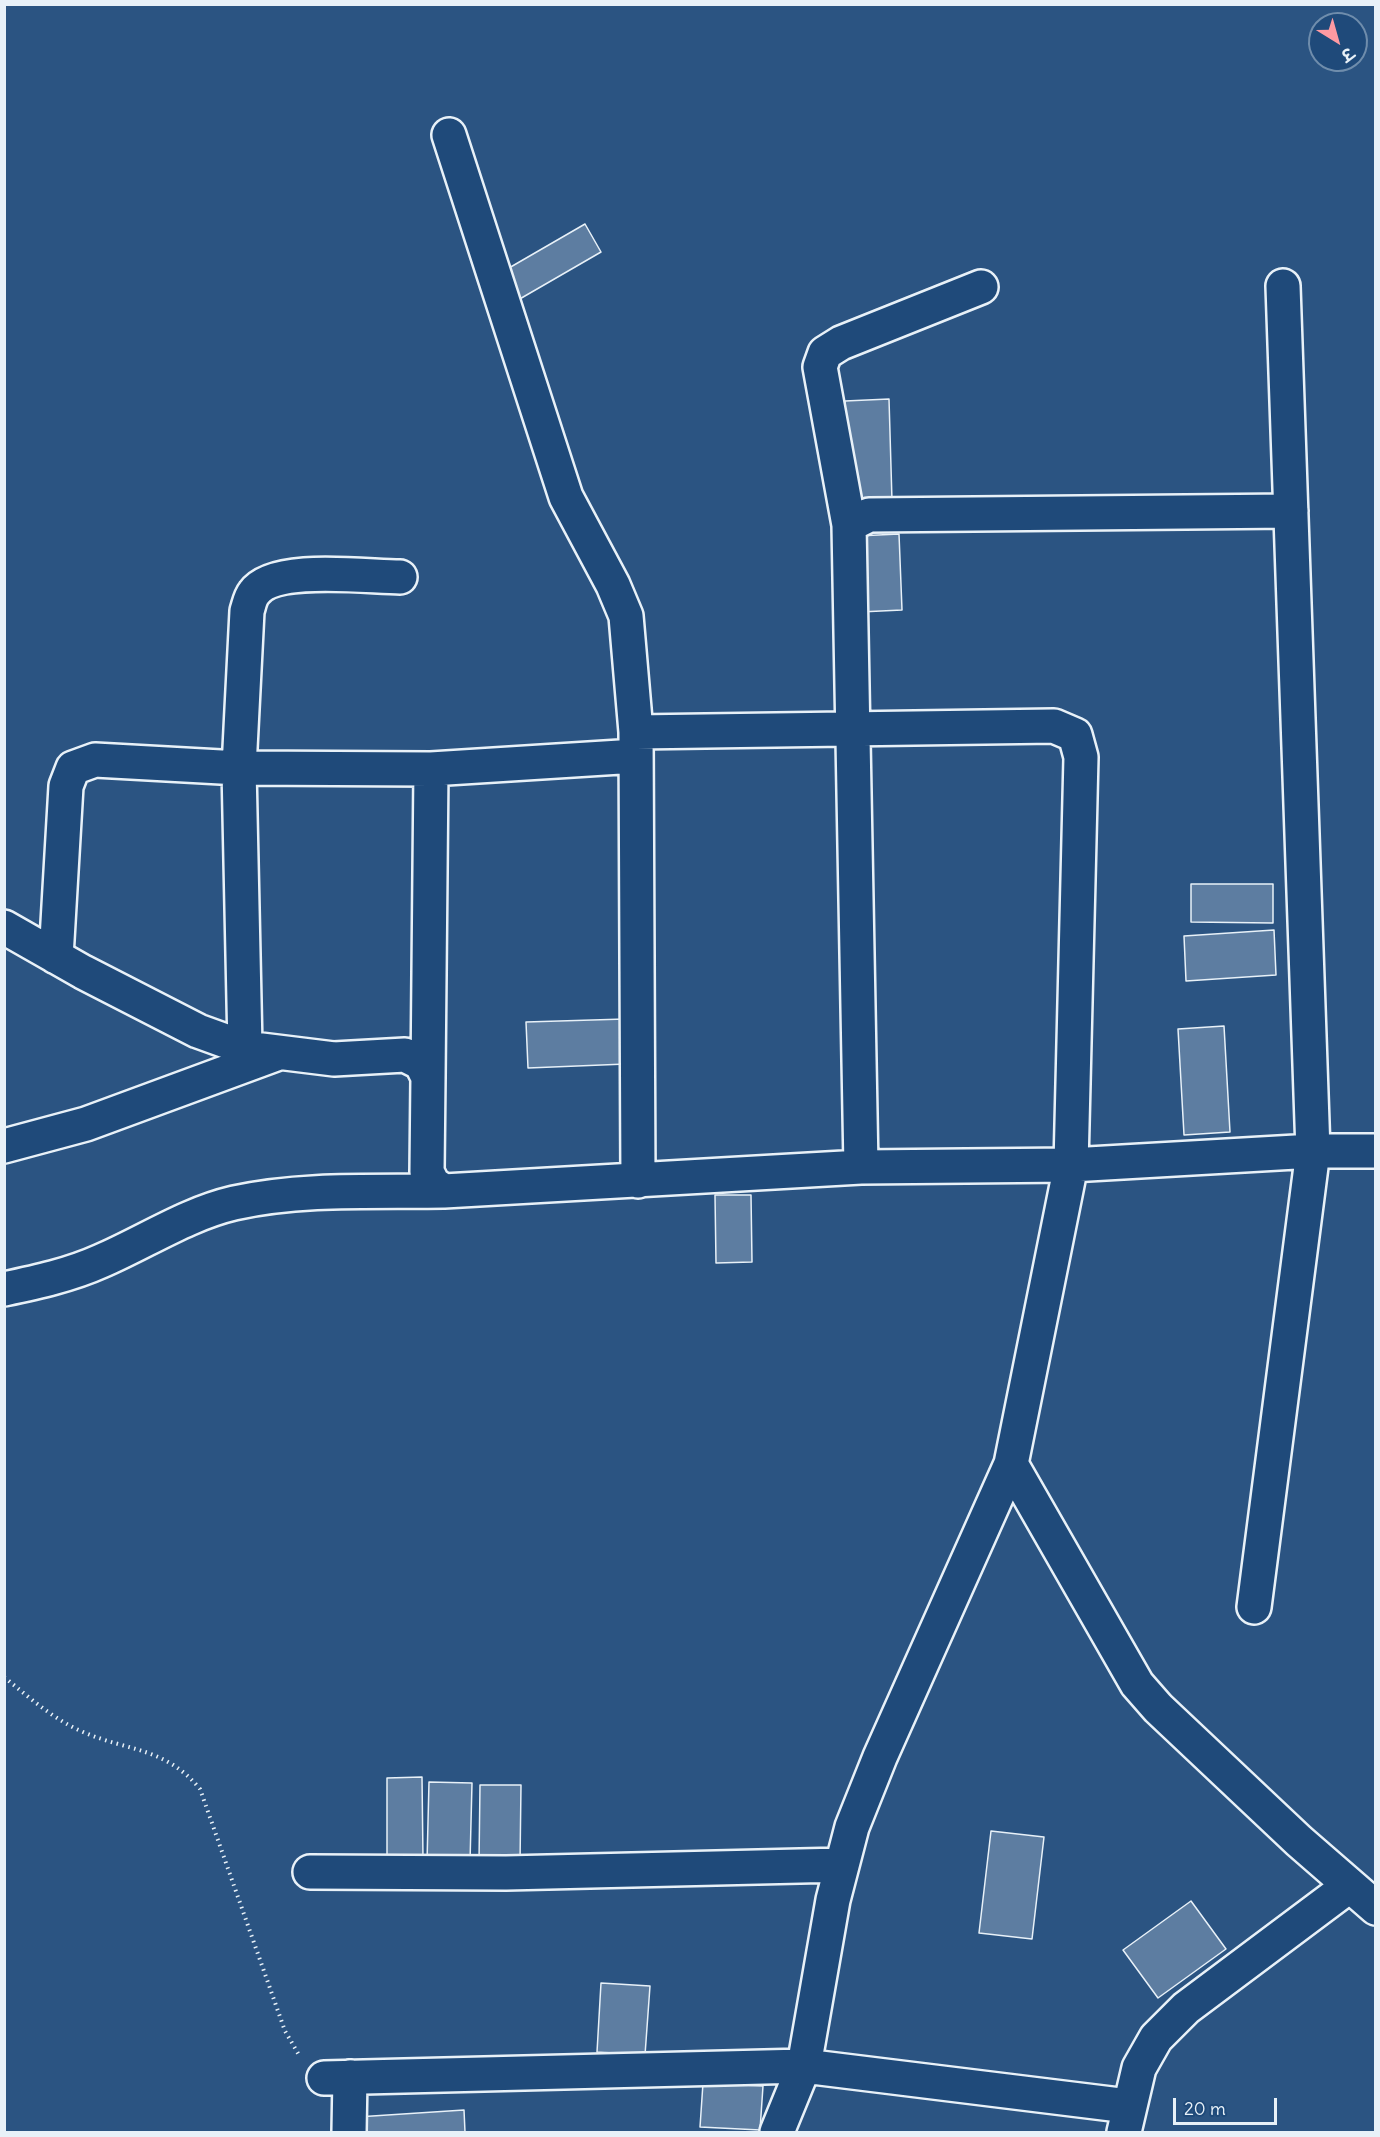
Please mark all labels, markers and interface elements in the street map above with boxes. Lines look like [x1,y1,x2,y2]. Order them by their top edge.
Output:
north arrow [1308,12,1368,72]
text: उ [1337,44,1358,66]
scale bar [1176,2086,1280,2124]
text: 20 m [1184,2097,1226,2120]

